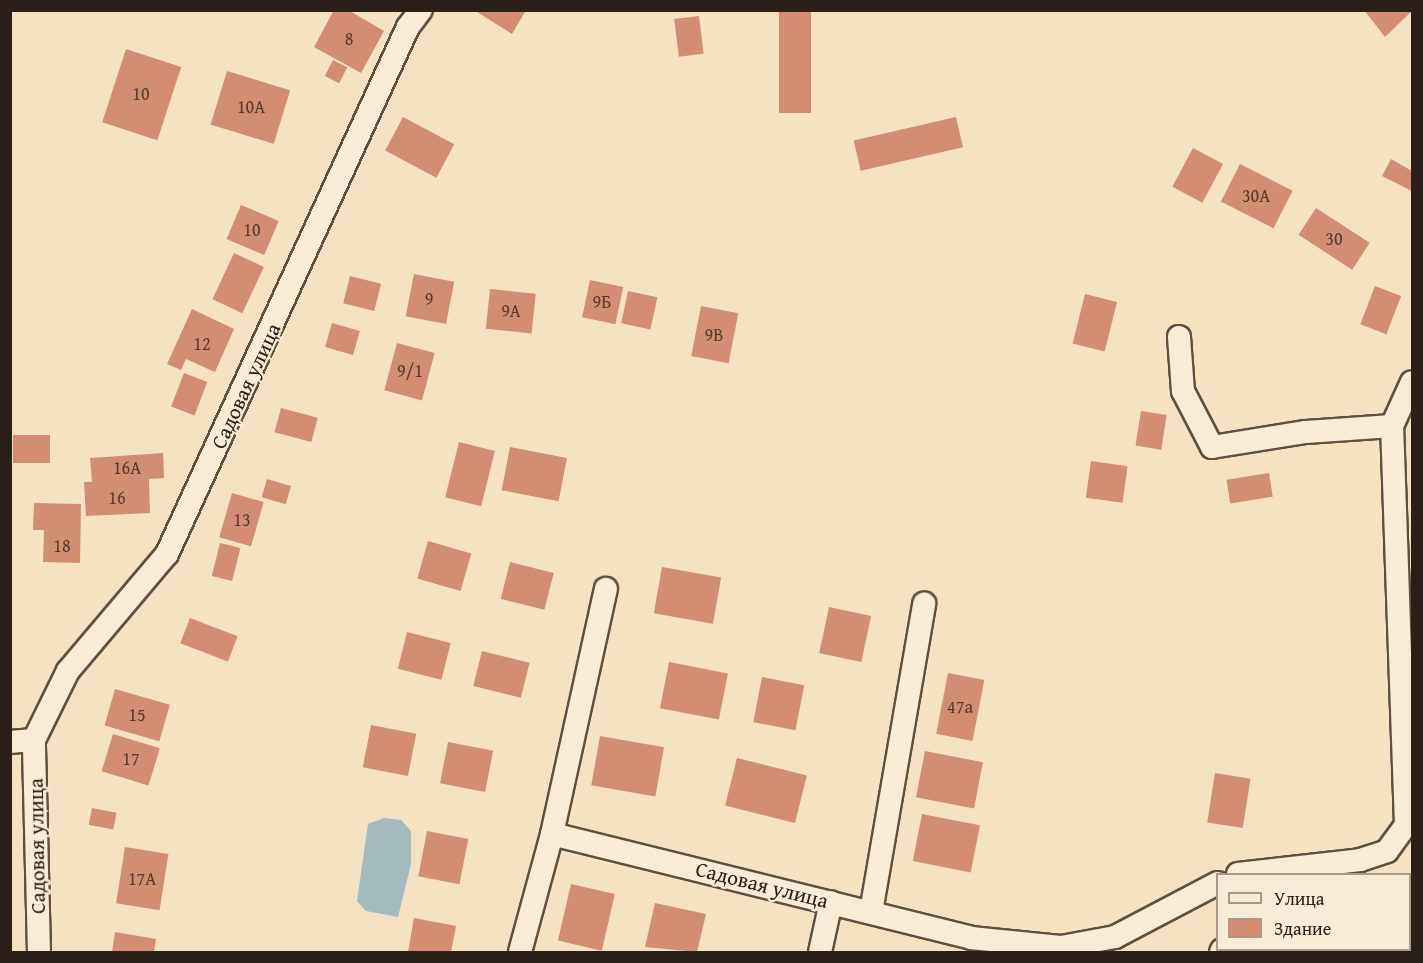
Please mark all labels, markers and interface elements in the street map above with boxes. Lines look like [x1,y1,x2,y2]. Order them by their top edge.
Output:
house number: 8 [345,28,353,50]
house number: 10 [132,83,150,105]
house number: 10А [237,96,265,118]
house number: 30А [1242,185,1270,207]
house number: 10 [243,219,261,241]
house number: 30 [1325,228,1343,250]
house number: 9 [425,288,433,310]
house number: 9Б [593,291,611,313]
house number: 9А [501,300,521,322]
street label: Садовая улица [206,319,286,453]
house number: 9В [705,324,723,346]
house number: 12 [193,333,211,355]
house number: 9/1 [397,360,423,382]
house number: 16А [113,457,141,479]
house number: 16 [108,487,126,509]
house number: 13 [233,509,251,531]
house number: 18 [53,535,71,557]
house number: 47а [947,696,973,718]
house number: 15 [128,704,146,726]
house number: 17 [122,748,140,770]
street label: Садовая улица [23,778,51,914]
street label: Садовая улица [693,856,831,914]
house number: 17А [128,868,156,890]
legend [1216,873,1411,951]
text: Улица [1274,885,1324,912]
text: Здание [1274,915,1331,942]

